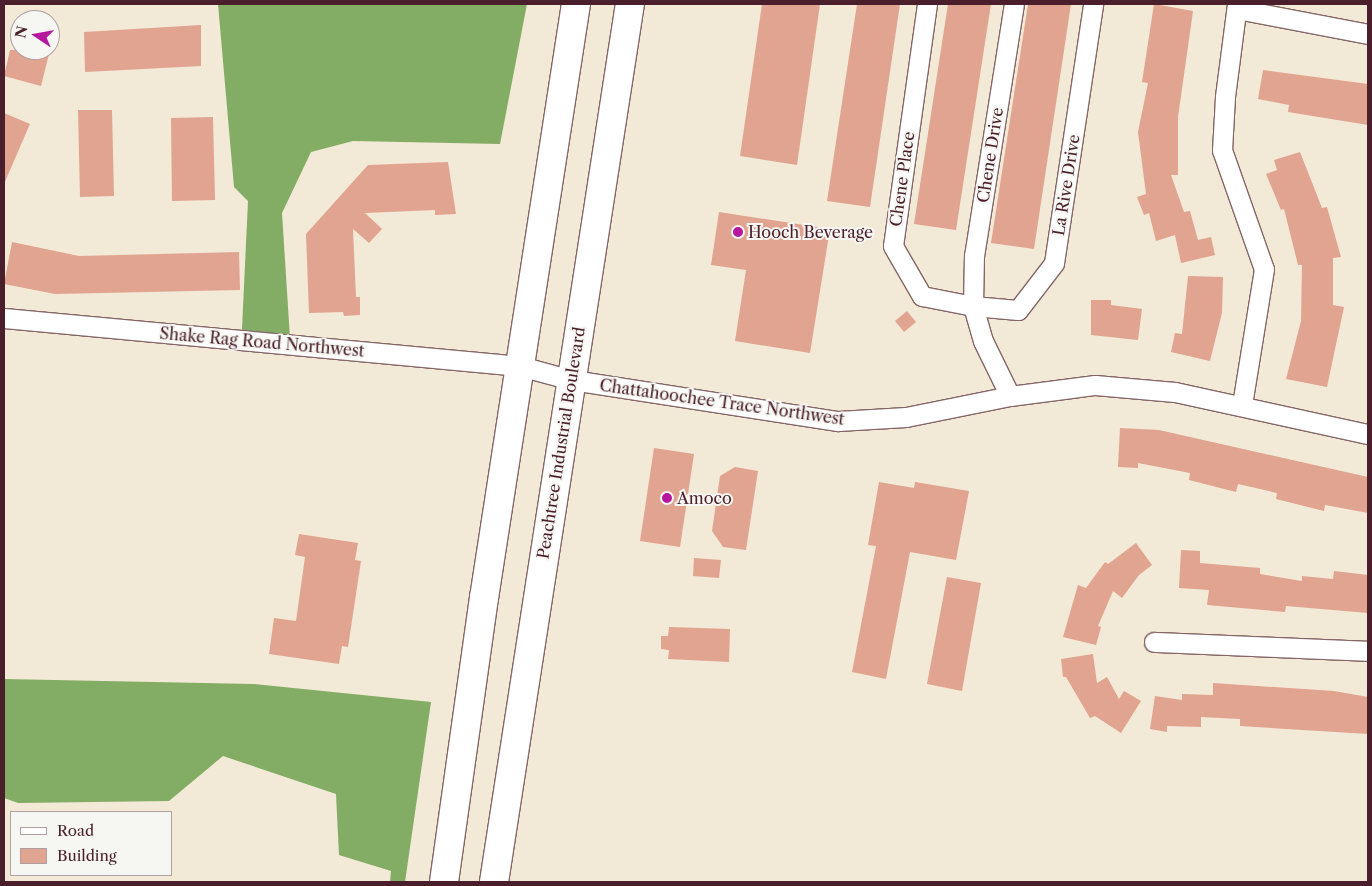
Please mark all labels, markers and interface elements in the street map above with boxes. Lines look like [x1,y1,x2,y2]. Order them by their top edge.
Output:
north arrow [10,10,60,60]
text: N [11,24,31,40]
street label: Chene Drive [973,106,1007,204]
street label: Chene Place [886,130,918,228]
street label: La Rive Drive [1048,133,1084,237]
place label: Hooch Beverage [748,222,873,242]
marker: Hooch Beverage [732,226,744,238]
street label: Shake Rag Road Northwest [159,323,365,361]
street label: Peachtree Industrial Boulevard [533,326,589,560]
street label: Chattahoochee Trace Northwest [598,375,846,429]
place label: Amoco [677,488,732,508]
marker: Amoco [661,492,673,504]
legend [10,811,172,876]
text: Road [57,821,94,840]
text: Building [57,846,117,865]

